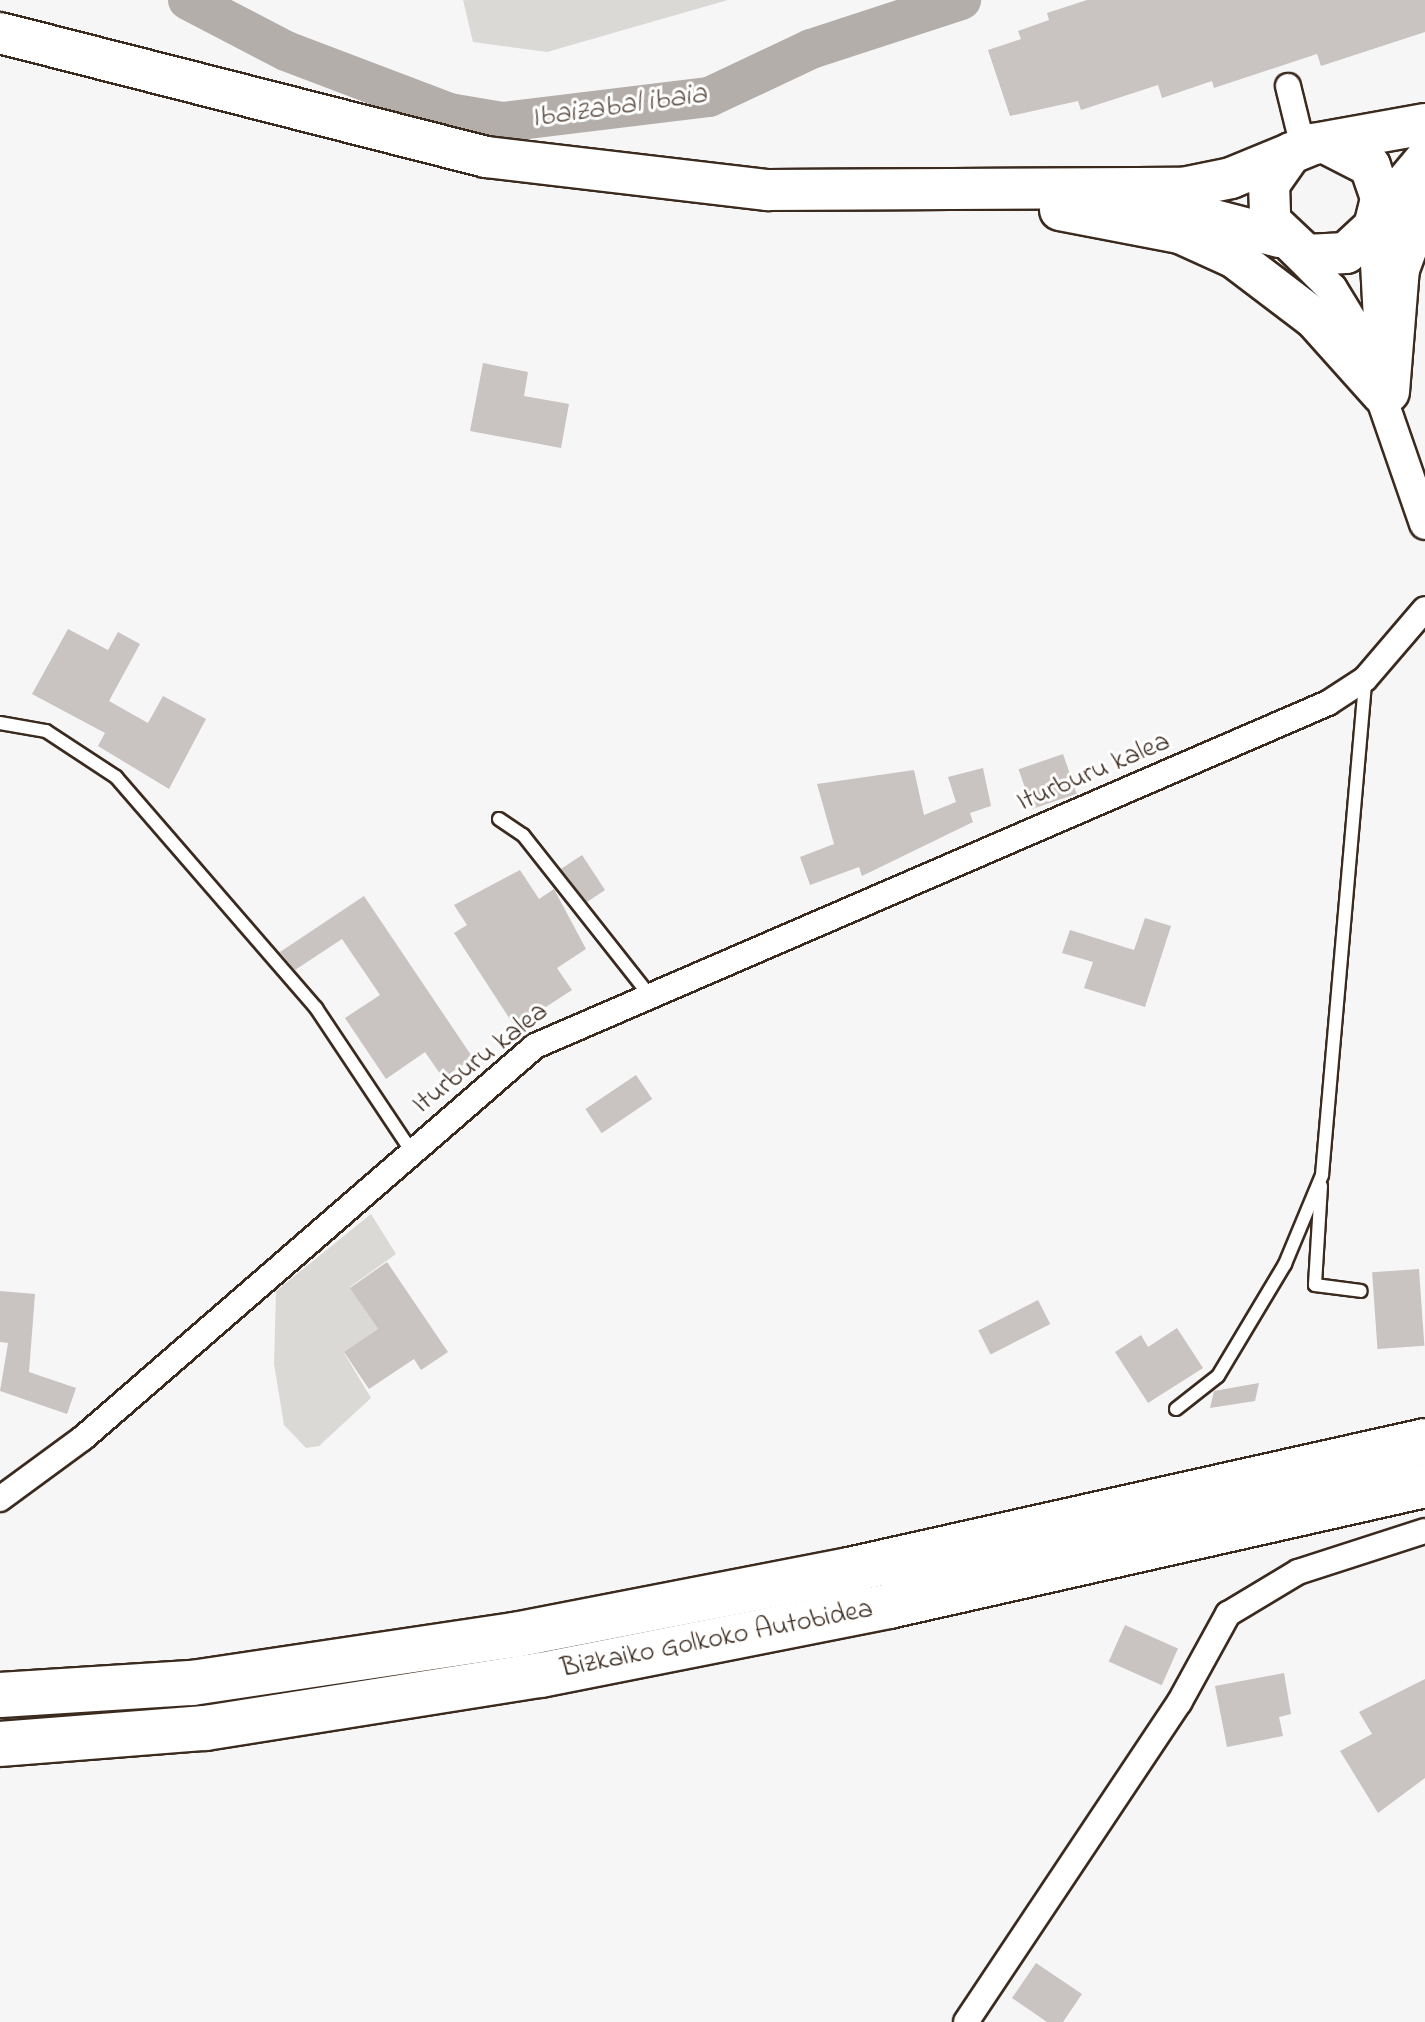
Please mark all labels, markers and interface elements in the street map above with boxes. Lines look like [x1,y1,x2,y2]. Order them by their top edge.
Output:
water label: Ibaizabal ibaia [529,77,709,137]
street label: Iturburu kalea [1013,726,1175,820]
street label: Iturburu kalea [407,996,555,1122]
street label: Bizkaiko Golkoko Autobidea [558,1593,876,1687]

